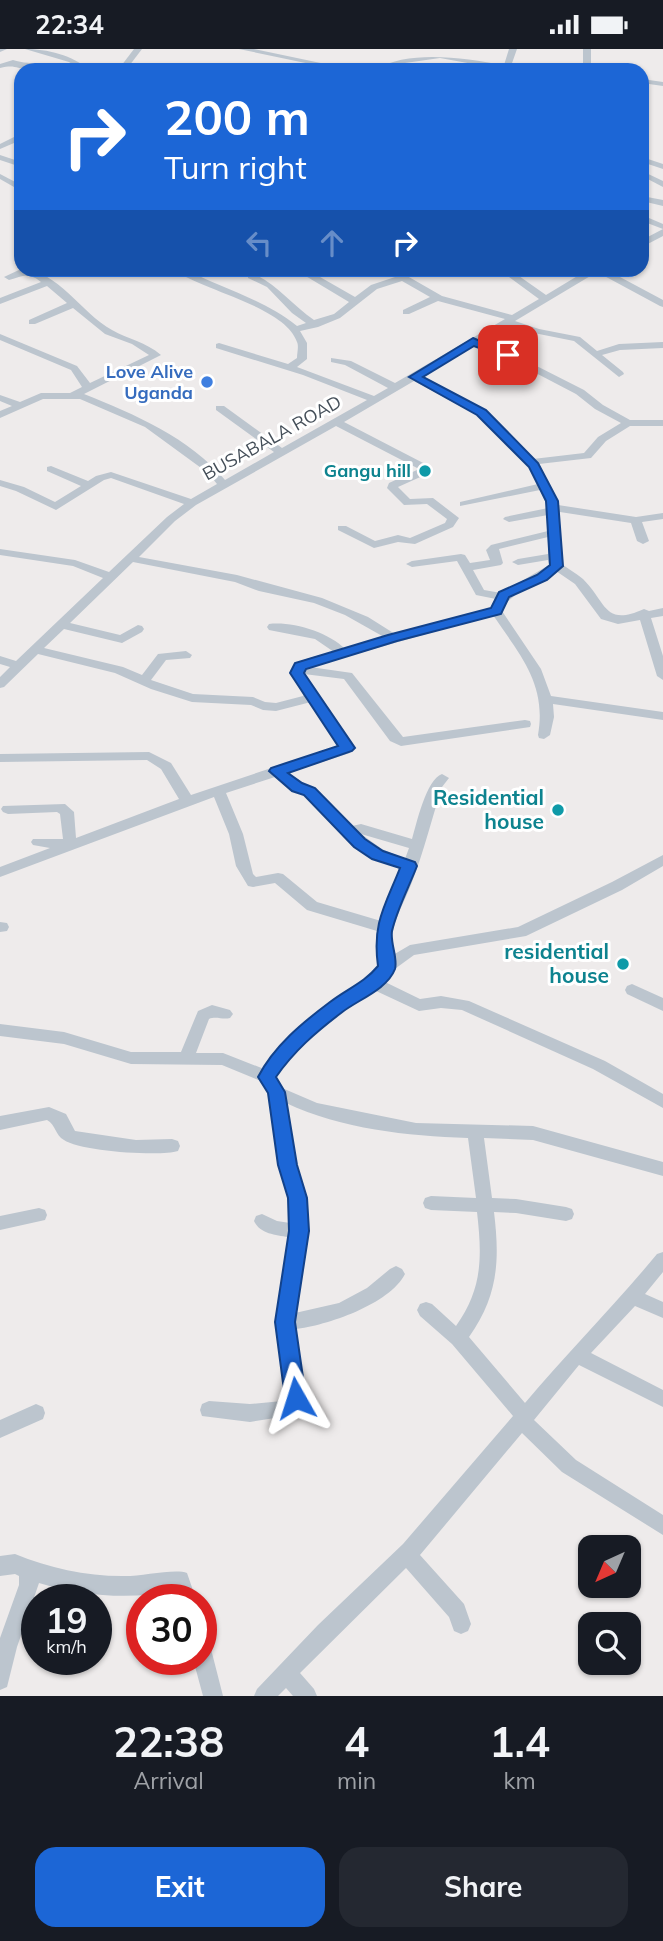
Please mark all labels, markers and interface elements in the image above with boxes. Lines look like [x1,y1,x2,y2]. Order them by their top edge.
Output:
text: 22:34 [35,8,104,41]
text: 200 m [164,86,310,147]
icon: right [49,91,140,182]
text: Turn right [164,147,307,187]
icon: left [240,224,278,262]
icon: ahead [313,224,351,262]
icon: right [386,224,424,262]
pin [478,325,538,385]
icon: arrive [489,336,527,374]
place label: Love Alive Uganda [106,360,193,404]
marker: Love Alive Uganda [199,374,215,390]
street label: BUSABALA ROAD [198,390,345,485]
place label: Gangu hill [324,459,411,482]
marker: Gangu hill [417,463,433,479]
place label: Residential house [433,784,544,834]
marker: Residential house [550,802,566,818]
place label: residential house [504,938,609,988]
marker: residential house [615,956,631,972]
position arrow [259,1361,333,1435]
north arrow [578,1535,640,1598]
map controls [578,1535,641,1675]
speed limit sign: 30 [126,1584,217,1675]
text: 19 [45,1598,88,1642]
button: search [578,1612,641,1675]
text: km/h [46,1635,87,1658]
text: 22:38 [113,1715,224,1768]
text: 4 [344,1715,369,1768]
text: 1.4 [489,1715,550,1768]
text: Arrival [133,1766,204,1795]
text: min [337,1766,376,1795]
text: km [504,1766,536,1795]
button: Exit [35,1847,325,1927]
button: Share [339,1847,628,1927]

